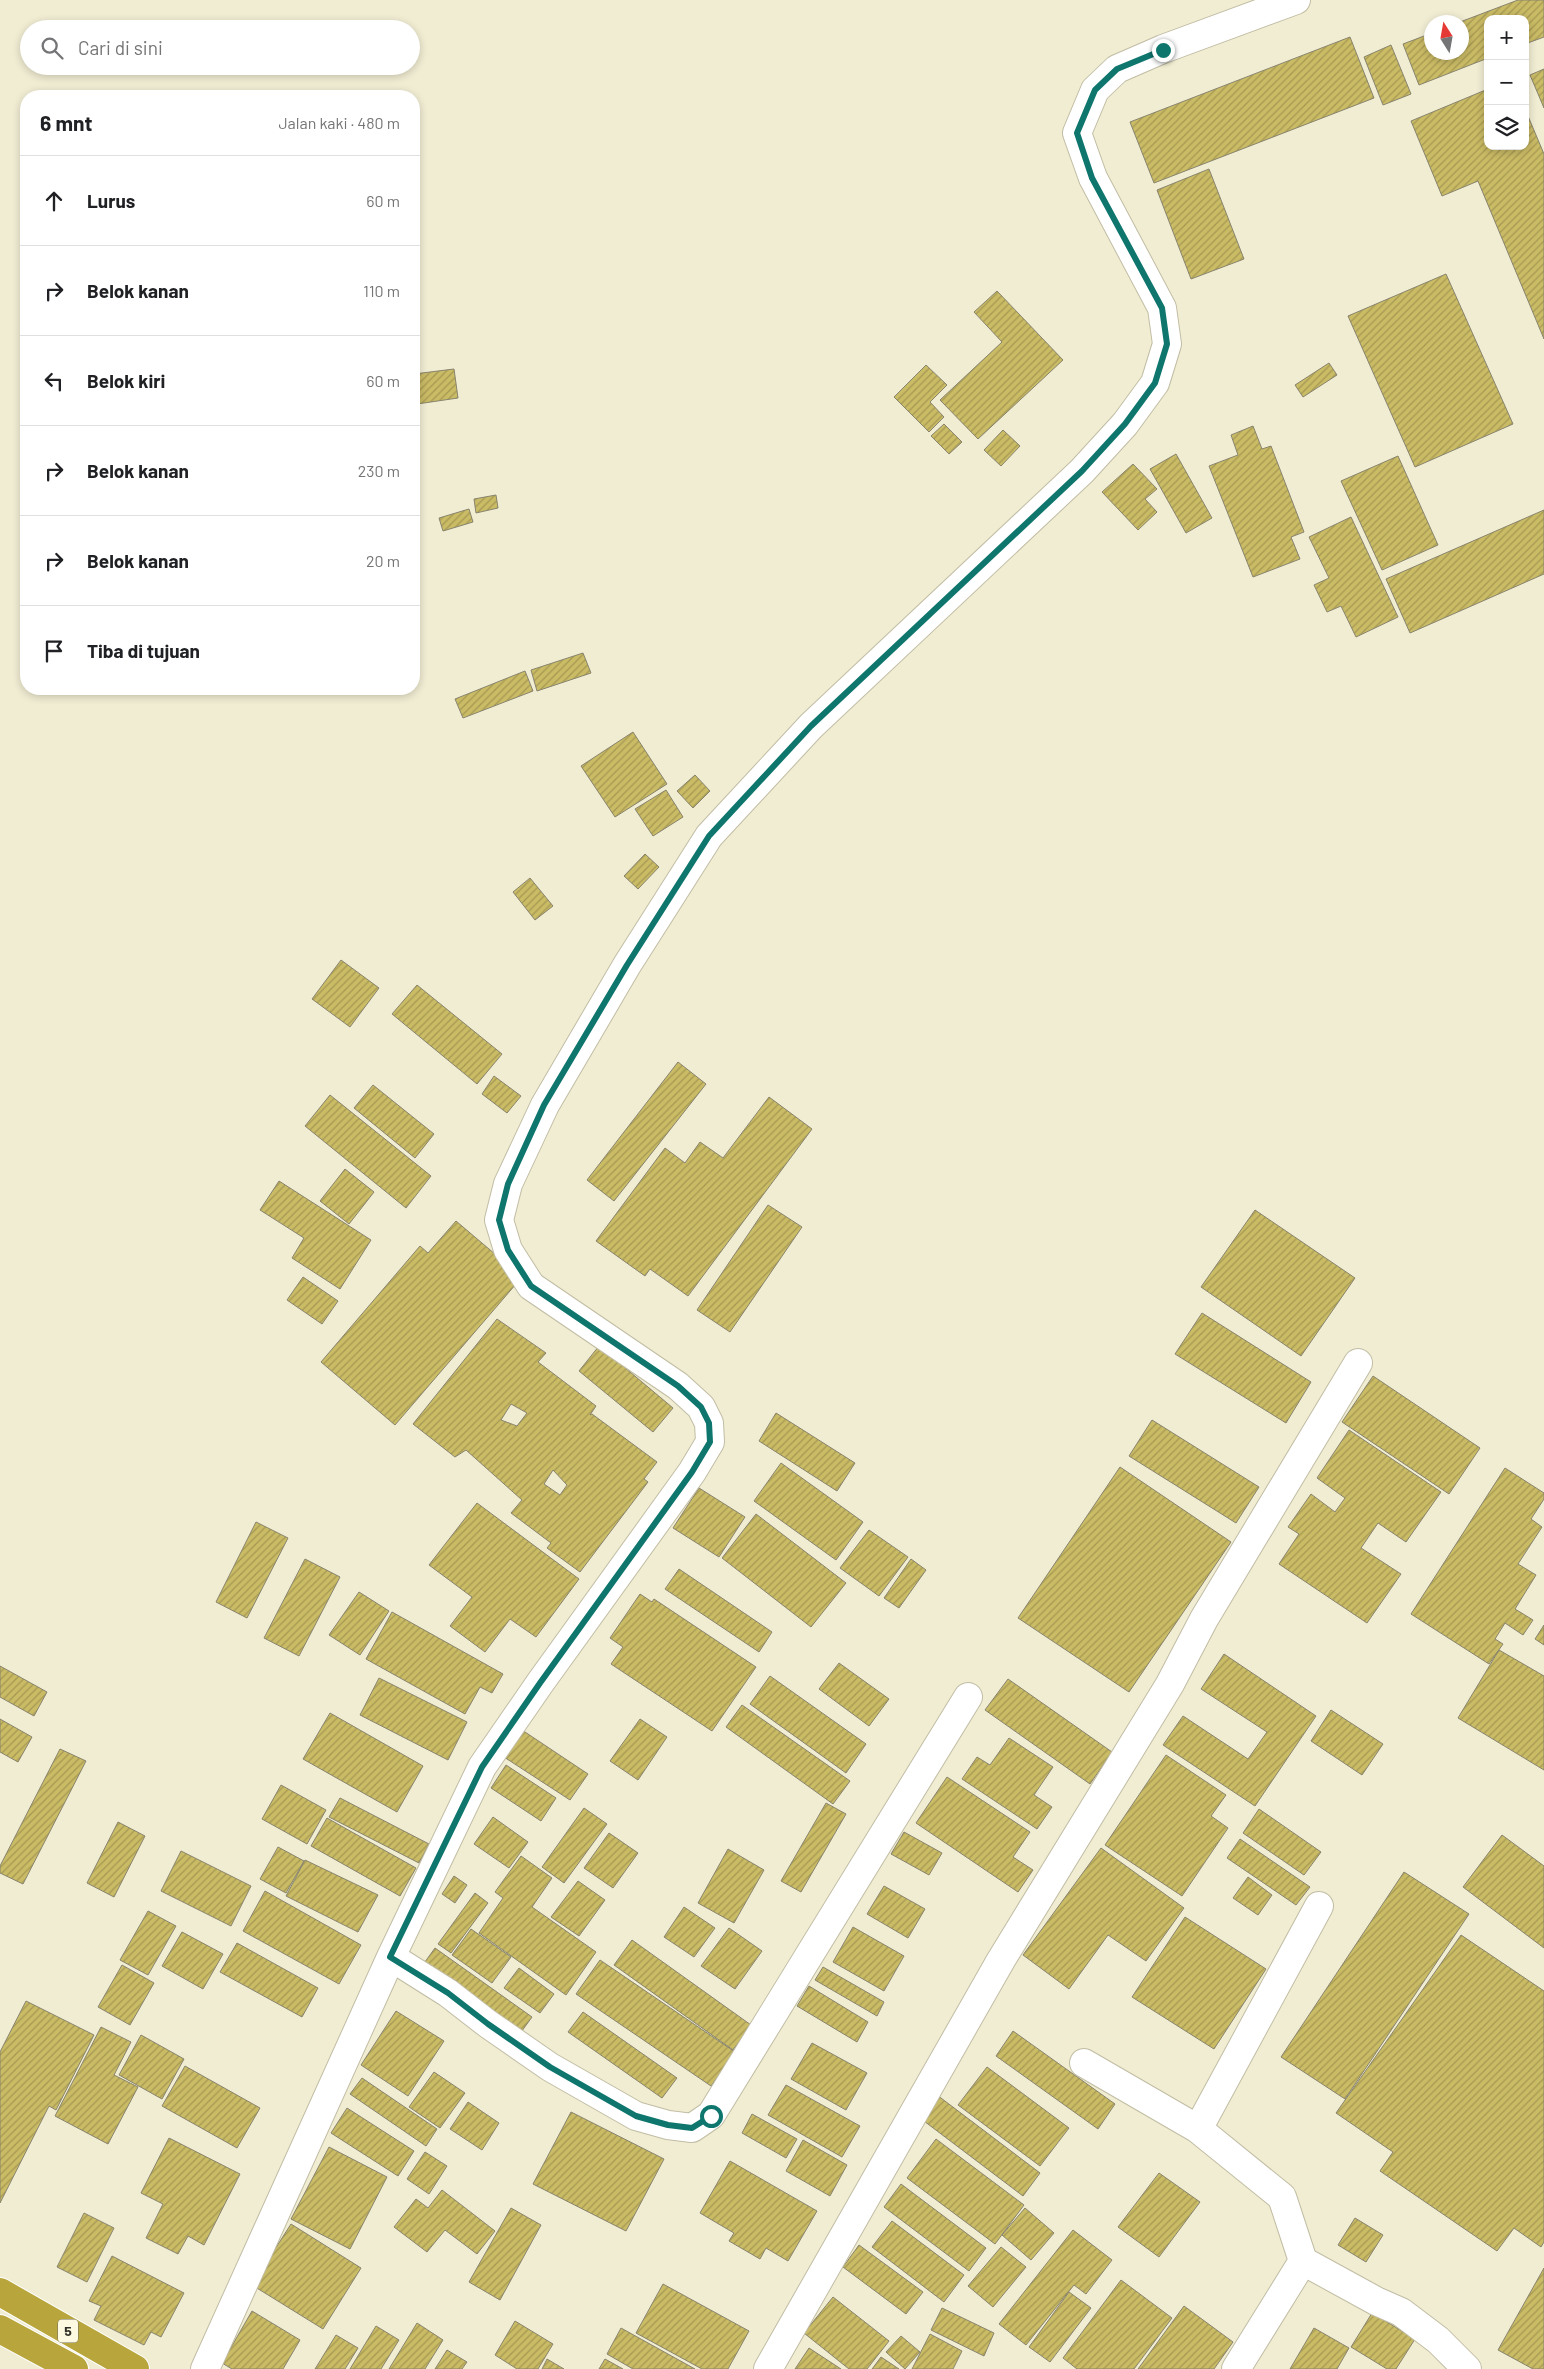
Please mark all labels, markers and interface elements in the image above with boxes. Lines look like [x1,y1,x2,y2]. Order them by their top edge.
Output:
north arrow [1424,15,1469,60]
map controls [1484,15,1529,150]
button: + [1484,15,1529,60]
search box [20,20,420,75]
icon: search [38,34,66,62]
text: Cari di sini [78,36,163,59]
route end [1152,39,1175,62]
button: − [1484,60,1529,105]
button: layers [1484,105,1529,150]
text: 6 mnt [40,110,92,135]
text: Jalan kaki · 480 m [278,113,400,132]
icon: ahead [40,187,68,215]
text: Lurus [87,189,135,212]
text: 60 m [366,191,400,210]
icon: right [40,277,68,305]
text: Belok kanan [87,279,189,302]
text: 110 m [363,281,400,300]
icon: left [40,367,68,395]
text: Belok kiri [87,369,165,392]
text: 60 m [366,371,400,390]
icon: right [40,457,68,485]
text: Belok kanan [87,459,189,482]
text: 230 m [358,461,400,480]
icon: right [40,547,68,575]
text: Belok kanan [87,549,189,572]
text: 20 m [366,551,400,570]
icon: arrive [40,637,68,665]
text: Tiba di tujuan [87,639,200,662]
route start [700,2105,723,2128]
road number: 5 [58,2320,78,2342]

